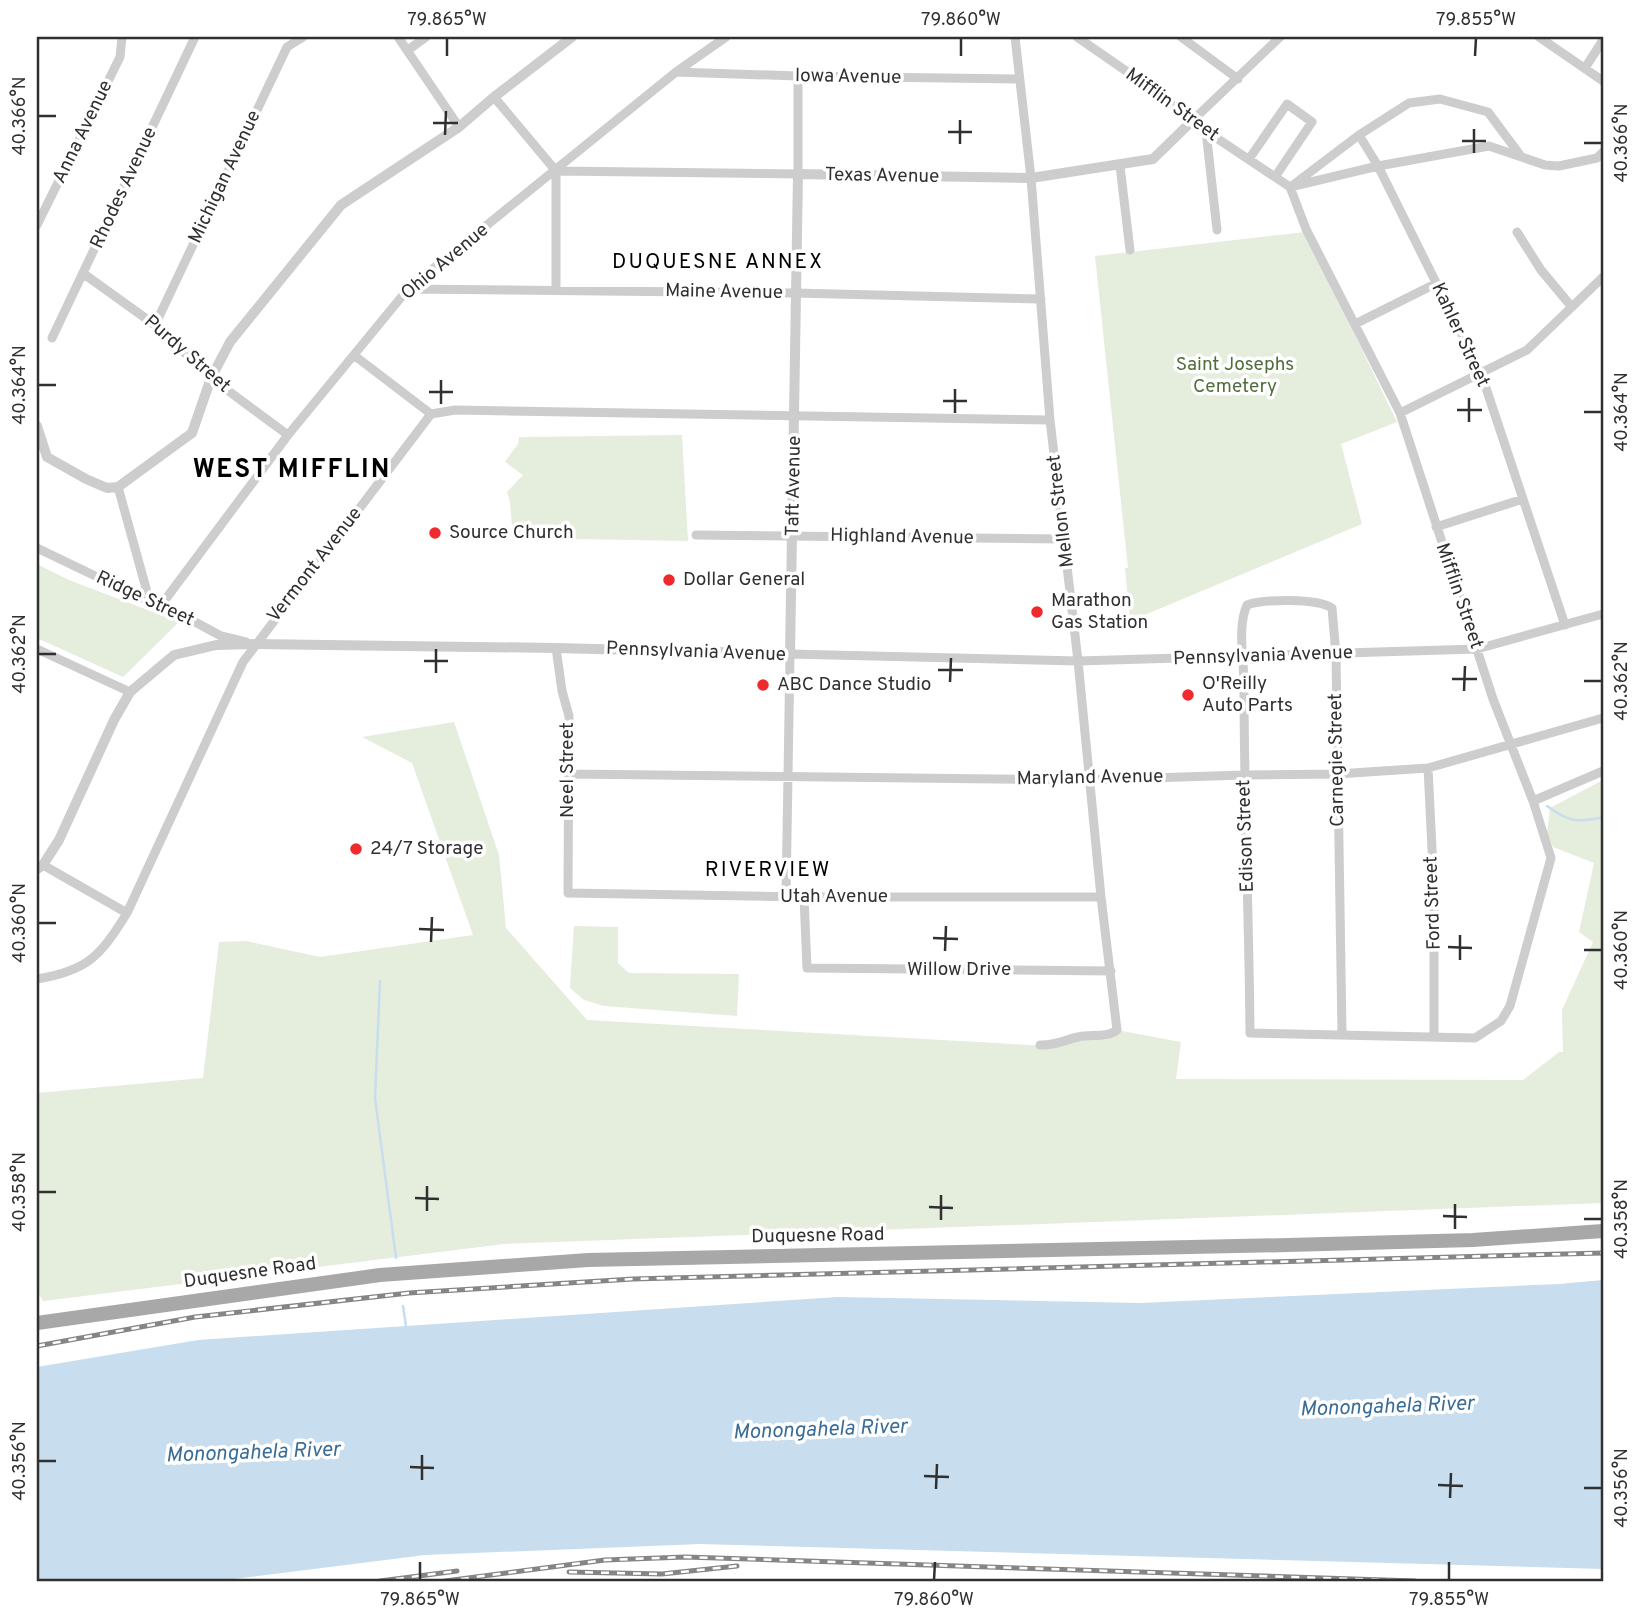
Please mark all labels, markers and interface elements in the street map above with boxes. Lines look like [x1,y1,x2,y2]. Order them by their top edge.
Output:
text: 79.865°W [407,9,487,32]
text: 79.860°W [921,9,1001,32]
text: 79.855°W [1436,9,1516,32]
street label: Mifflin Street [1120,63,1224,147]
street label: Iowa Avenue [795,64,901,90]
text: 40.366°N [9,76,32,156]
street label: Anna Avenue [48,76,118,188]
text: 40.366°N [1611,103,1634,183]
street label: Michigan Avenue [184,107,266,247]
street label: Rhodes Avenue [85,123,163,253]
street label: Texas Avenue [825,163,939,189]
street label: Ohio Avenue [396,218,494,306]
district label: DUQUESNE ANNEX [612,249,824,276]
street label: Maine Avenue [665,279,783,305]
street label: Kahler Street [1425,279,1495,391]
street label: Purdy Street [139,310,235,398]
text: 40.364°N [9,345,32,425]
park label: Saint Josephs Cemetery [1176,353,1294,399]
text: 40.364°N [1611,372,1634,452]
street label: Taft Avenue [781,435,807,537]
street label: Mellon Street [1042,453,1080,569]
district label: WEST MIFFLIN [193,454,391,487]
street label: Vermont Avenue [262,502,368,628]
place label: Source Church [449,521,574,545]
street label: Highland Avenue [830,524,974,550]
marker: Source Church [427,525,443,541]
street label: Mifflin Street [1430,540,1488,652]
street label: Ridge Street [92,566,198,632]
place label: Dollar General [683,568,805,592]
marker: Dollar General [661,572,677,588]
place label: Marathon Gas Station [1051,589,1148,635]
marker: Marathon Gas Station [1029,604,1045,620]
text: 40.362°N [9,614,32,694]
street label: Pennsylvania Avenue [606,637,786,667]
street label: Pennsylvania Avenue [1173,641,1353,671]
text: 40.362°N [1611,641,1634,721]
place label: O'Reilly Auto Parts [1202,672,1293,718]
place label: ABC Dance Studio [777,673,931,697]
marker: ABC Dance Studio [755,677,771,693]
marker: O'Reilly Auto Parts [1180,687,1196,703]
street label: Carnegie Street [1324,693,1350,827]
street label: Neel Street [556,722,580,818]
street label: Maryland Avenue [1016,765,1164,791]
street label: Edison Street [1232,779,1260,893]
place label: 24/7 Storage [370,837,483,861]
marker: 24/7 Storage [348,841,364,857]
street label: Ford Street [1419,856,1447,950]
district label: RIVERVIEW [705,857,831,884]
text: 40.360°N [9,883,32,963]
street label: Utah Avenue [780,885,888,909]
text: 40.360°N [1611,910,1634,990]
street label: Willow Drive [907,958,1011,982]
text: 40.358°N [9,1152,32,1232]
text: 40.358°N [1611,1179,1634,1259]
street label: Duquesne Road [751,1223,885,1249]
street label: Duquesne Road [182,1252,318,1294]
water label: Monongahela River [1299,1390,1477,1424]
water label: Monongahela River [732,1413,910,1447]
text: 40.356°N [9,1421,32,1501]
water label: Monongahela River [165,1436,343,1470]
text: 40.356°N [1611,1448,1634,1528]
text: 79.865°W [380,1589,460,1612]
text: 79.860°W [894,1589,974,1612]
text: 79.855°W [1409,1589,1489,1612]

